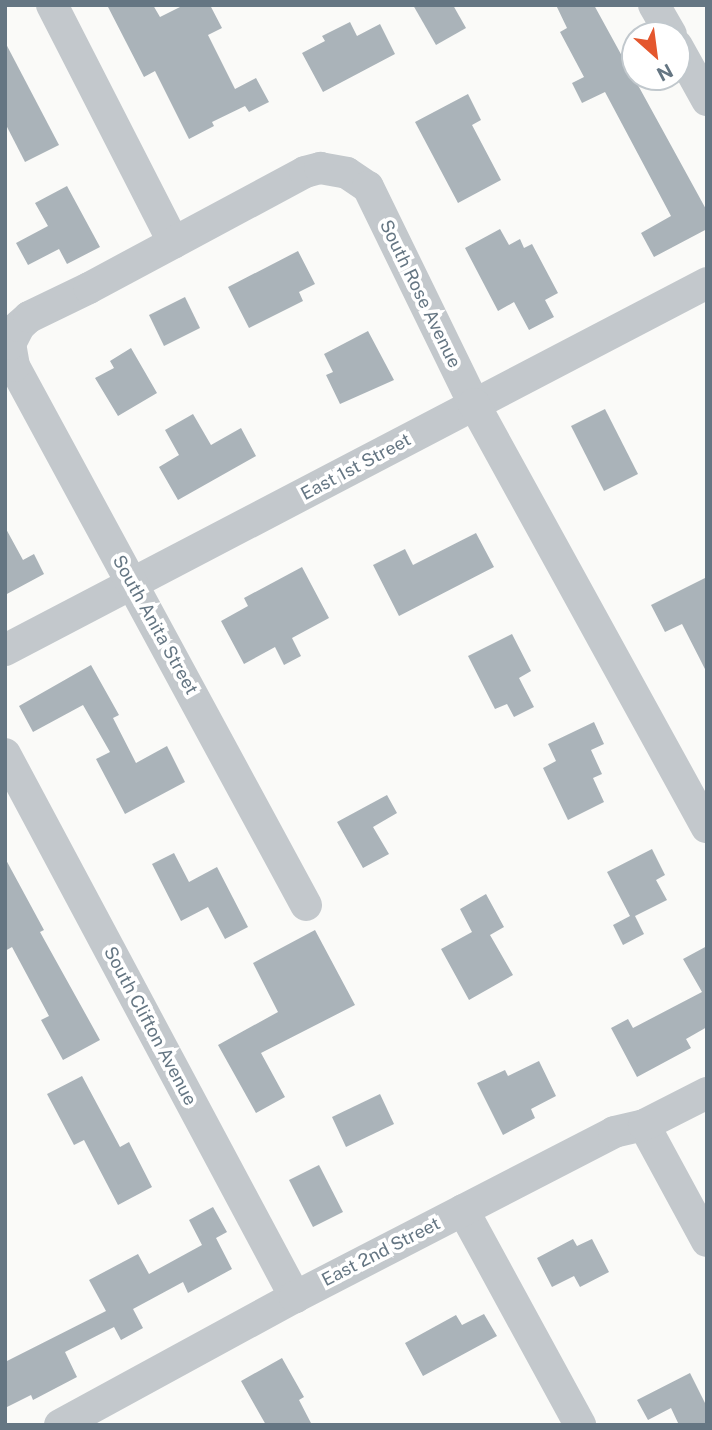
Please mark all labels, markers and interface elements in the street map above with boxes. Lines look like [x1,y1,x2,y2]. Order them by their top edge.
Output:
north arrow [621,21,691,91]
text: N [653,60,677,86]
street label: South Rose Avenue [375,217,465,371]
street label: East 1st Street [297,429,415,505]
street label: South Anita Street [108,552,202,698]
street label: South Clifton Avenue [99,943,201,1109]
street label: East 2nd Street [318,1213,444,1291]

